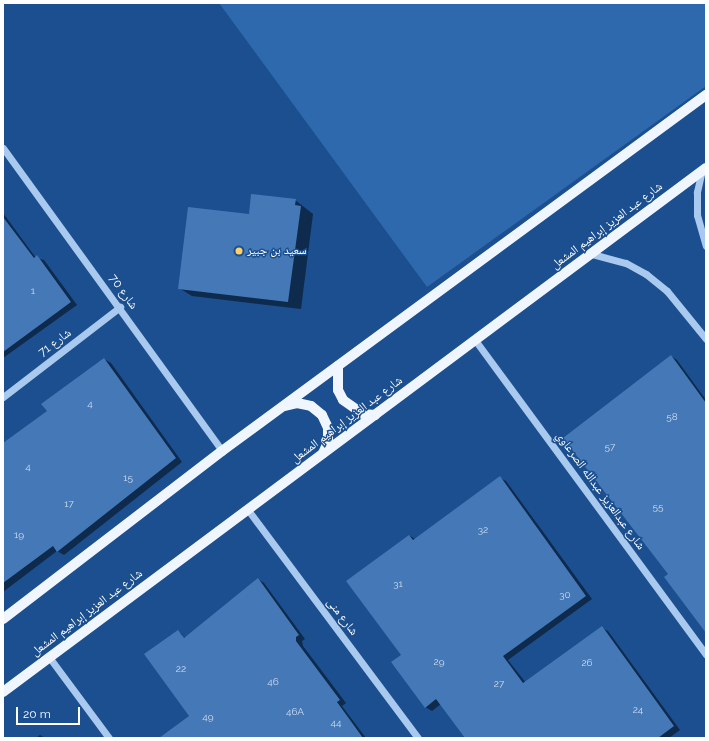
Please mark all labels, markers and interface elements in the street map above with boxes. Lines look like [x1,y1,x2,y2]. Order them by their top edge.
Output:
street label: شارع عبد العزيز إبراهيم المشعل [549,179,665,273]
place label: سعيد بن جبير [247,244,307,258]
marker: سعيد بن جبير [234,246,244,256]
street label: شارع 70 [106,272,140,312]
house number: 1 [31,285,35,297]
street label: شارع 71 [36,326,74,360]
street label: شارع عبد العزيز إبراهيم المشعل [289,373,405,467]
house number: 4 [87,398,93,410]
house number: 58 [666,411,678,423]
street label: شارع عبدالعزيز عبدالله الصرعاوي [552,429,648,553]
house number: 57 [605,441,615,453]
house number: 4 [25,461,31,473]
house number: 15 [123,472,133,484]
house number: 17 [64,498,74,510]
house number: 55 [653,501,663,513]
house number: 32 [478,524,488,536]
house number: 19 [14,529,24,541]
street label: شارع عبد العزيز إبراهيم المشعل [29,566,145,660]
house number: 31 [393,578,403,590]
house number: 30 [559,589,571,601]
street label: شارع منى [323,595,361,639]
house number: 29 [433,656,445,668]
house number: 26 [581,657,593,669]
house number: 22 [176,663,186,675]
house number: 46 [267,676,279,688]
house number: 27 [494,678,504,690]
scale bar [18,699,82,725]
house number: 24 [633,704,643,716]
house number: 46A [286,706,304,718]
text: 20 m [23,707,51,721]
house number: 49 [202,711,214,723]
house number: 44 [331,717,341,729]

